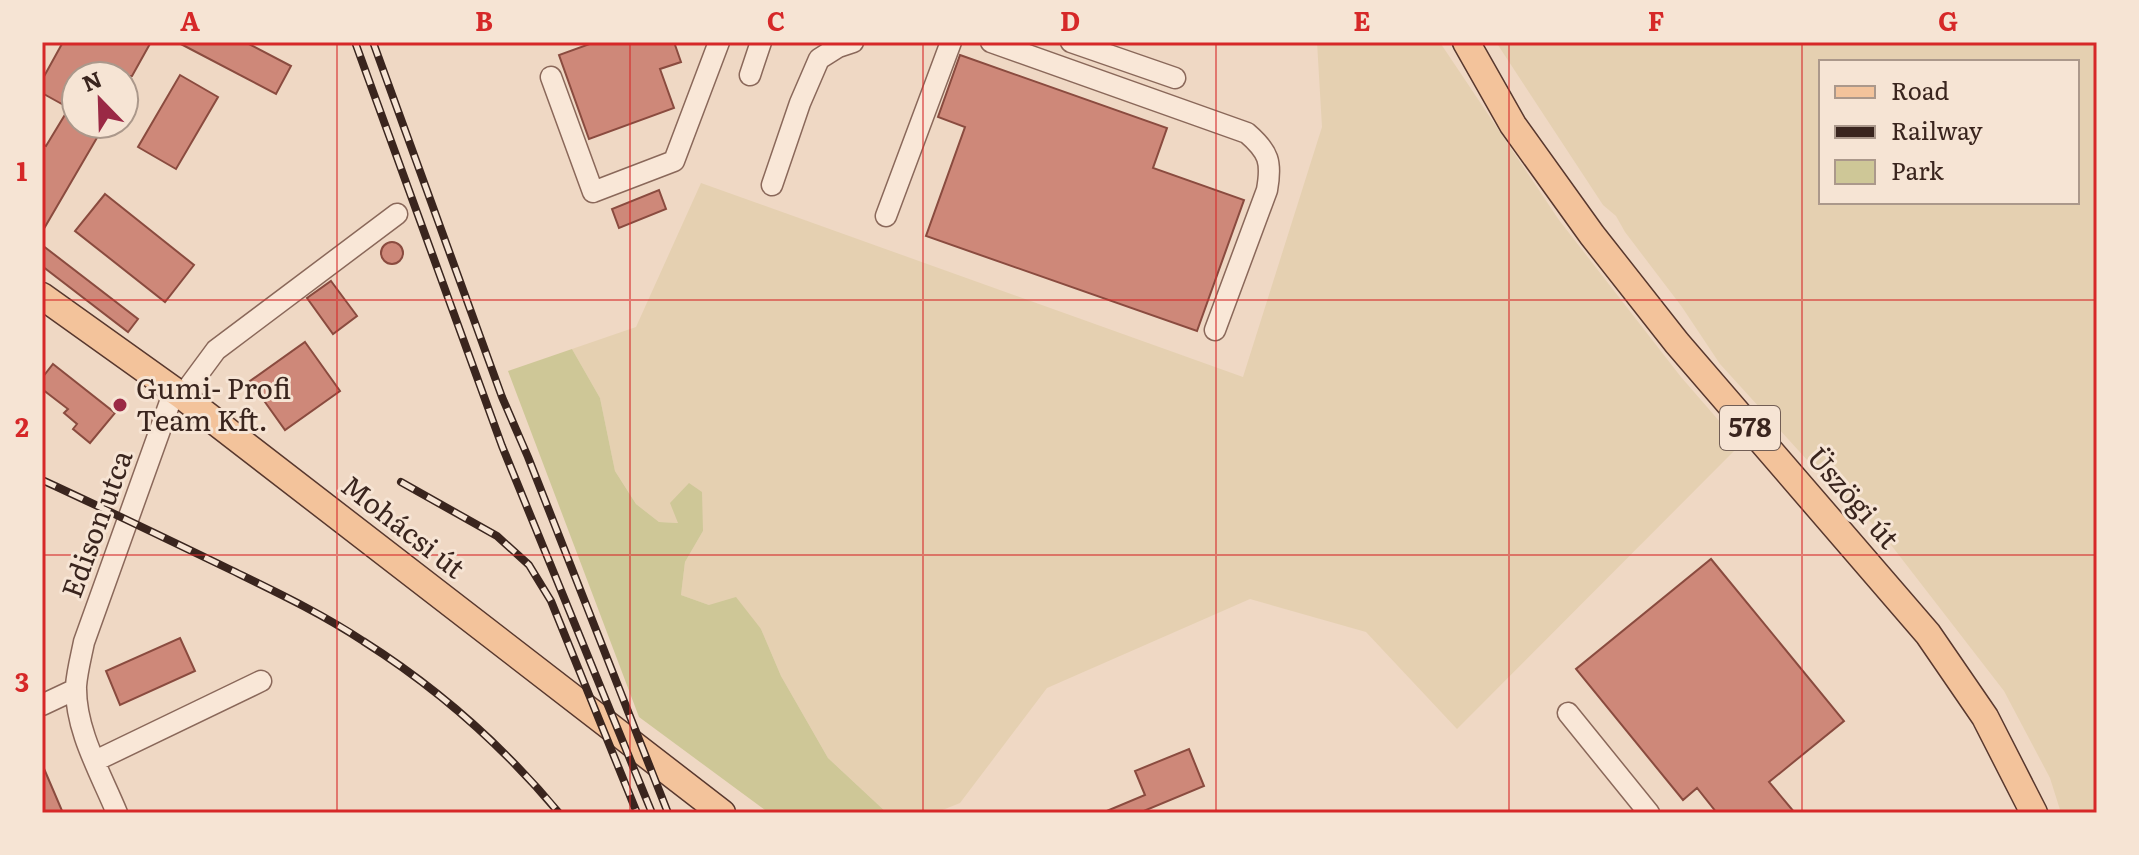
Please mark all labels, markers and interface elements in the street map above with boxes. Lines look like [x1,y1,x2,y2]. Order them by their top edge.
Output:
text: A [180,0,200,39]
text: B [475,0,493,39]
text: C [767,0,785,39]
text: D [1060,0,1080,39]
text: E [1353,0,1371,39]
text: F [1648,0,1664,39]
text: G [1938,0,1958,39]
north arrow [60,60,140,140]
legend [1819,60,2079,204]
text: N [77,61,107,99]
text: Road [1891,72,1950,107]
text: Railway [1891,112,1983,147]
text: 1 [17,150,28,189]
text: Park [1891,152,1944,187]
place label: Gumi- Profi Team Kft. [136,366,291,440]
marker: Gumi- Profi Team Kft. [111,396,129,414]
text: 2 [15,406,29,445]
road number: 578 [1720,406,1780,450]
street label: Üszögi út [1798,437,1911,557]
street label: Edison utca [49,444,141,603]
street label: Mohácsi út [333,464,476,588]
text: 3 [15,661,29,700]

